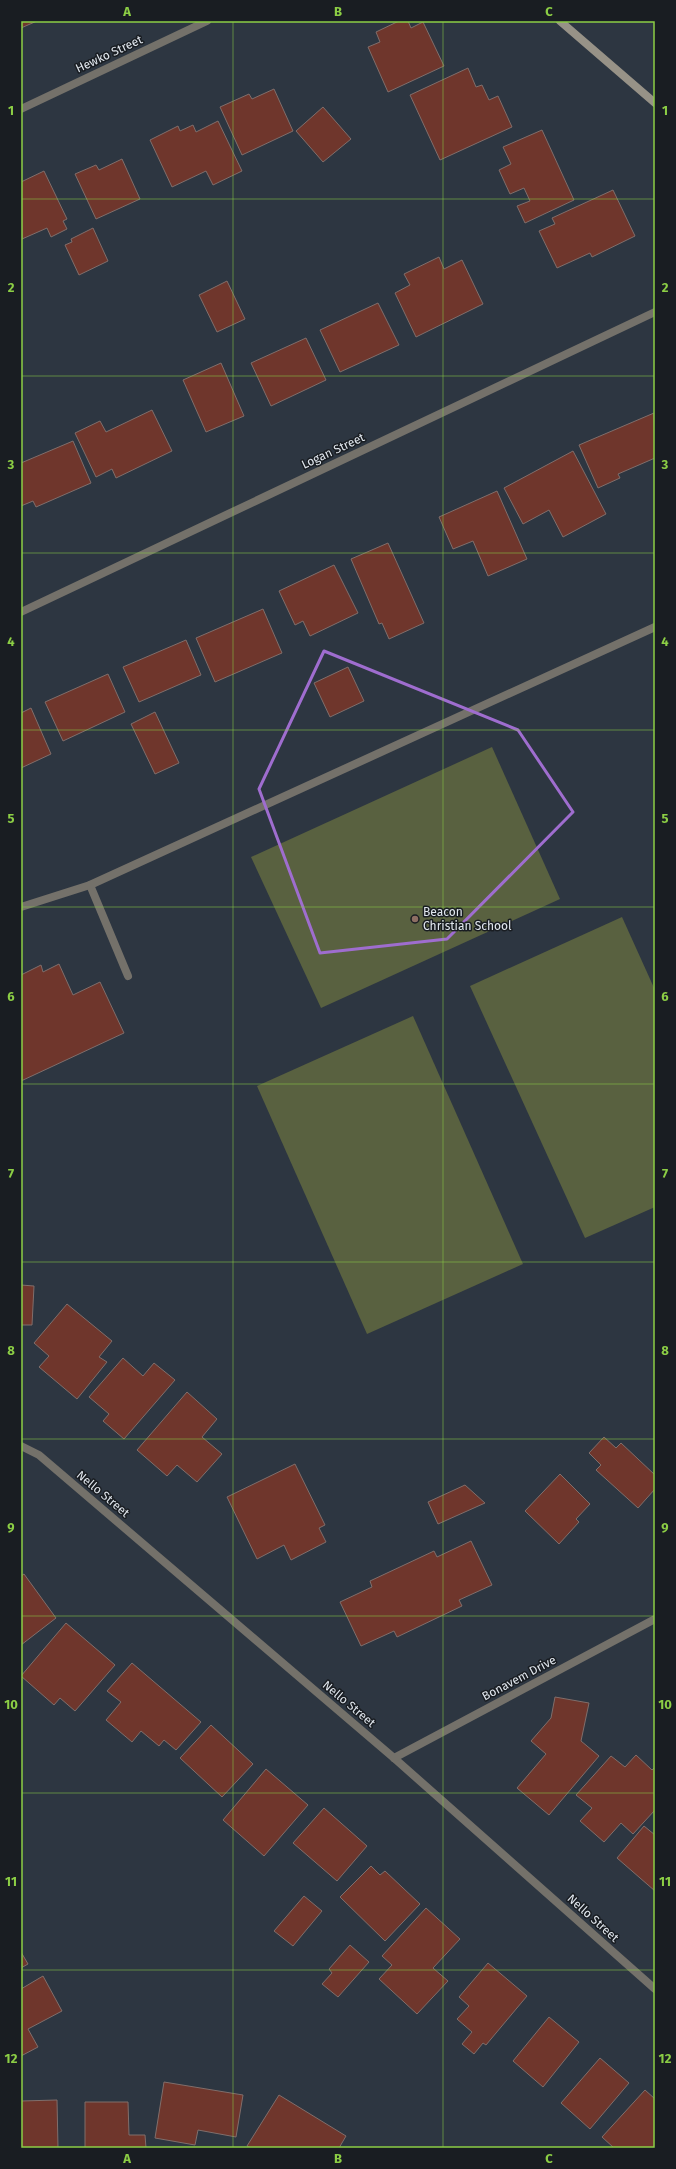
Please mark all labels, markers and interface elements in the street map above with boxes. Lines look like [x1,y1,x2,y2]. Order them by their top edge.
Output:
text: A [122,4,131,19]
text: B [334,4,342,19]
text: C [545,4,553,19]
street label: Hewko Street [73,32,145,76]
text: 1 [8,103,14,118]
text: 1 [662,103,668,118]
text: 2 [8,280,15,295]
text: 2 [662,280,669,295]
street label: Logan Street [299,430,367,472]
text: 3 [7,457,15,472]
text: 3 [661,457,669,472]
text: 4 [7,634,15,649]
text: 4 [661,634,669,649]
text: 5 [8,811,15,826]
text: 5 [662,811,669,826]
place label: Beacon Christian School [423,905,512,933]
marker: Beacon Christian School [410,914,420,924]
text: 6 [7,989,15,1004]
text: 6 [661,989,669,1004]
text: 7 [8,1166,14,1181]
text: 7 [662,1166,668,1181]
text: 8 [7,1343,15,1358]
text: 8 [661,1343,669,1358]
street label: Nello Street [74,1468,133,1521]
text: 9 [7,1520,15,1535]
text: 9 [661,1520,669,1535]
street label: Bonavem Drive [480,1653,558,1703]
street label: Nello Street [320,1678,379,1731]
text: 10 [4,1697,18,1712]
text: 10 [658,1697,672,1712]
text: 11 [5,1874,17,1889]
text: 11 [659,1874,671,1889]
street label: Nello Street [564,1891,622,1945]
text: 12 [5,2051,18,2066]
text: 12 [659,2051,672,2066]
text: A [122,2151,131,2166]
text: B [334,2151,342,2166]
text: C [545,2151,553,2166]

